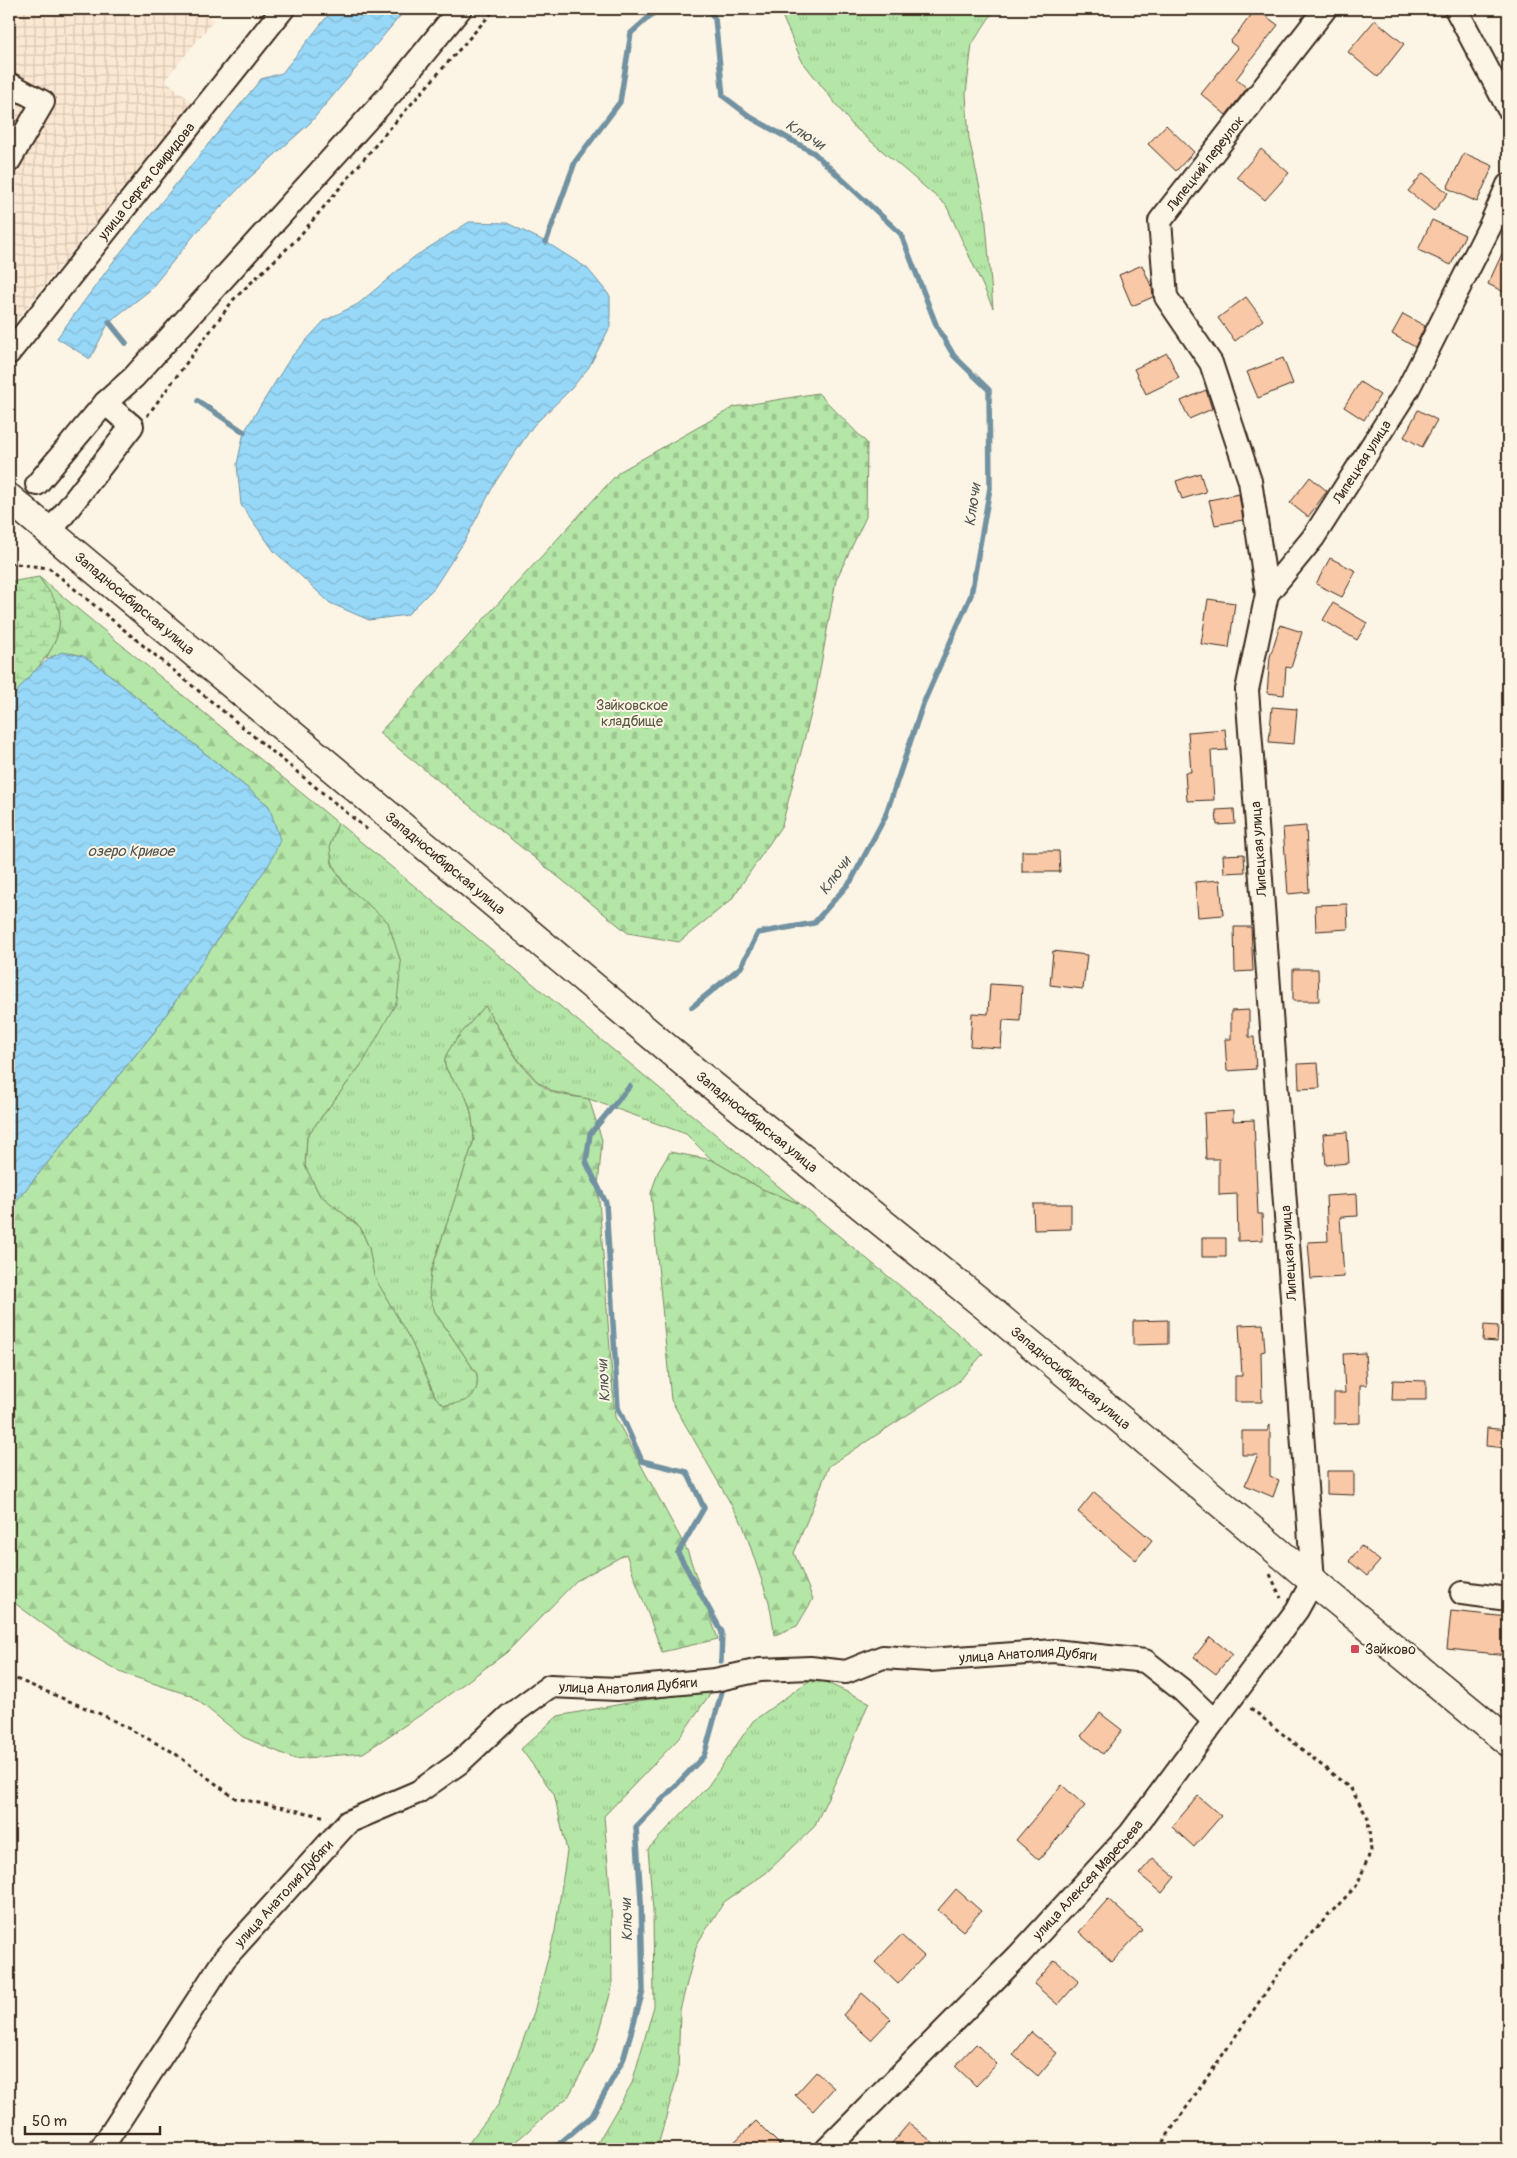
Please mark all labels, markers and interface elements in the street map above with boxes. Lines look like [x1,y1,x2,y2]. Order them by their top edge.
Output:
street label: Липецкий переулок [1162,112,1247,215]
water label: Ключи [782,116,830,156]
street label: улица Сергея Свиридова [94,119,198,244]
street label: Липецкая улица [1328,417,1394,508]
water label: Ключи [961,480,986,527]
street label: Западносибирская улица [71,548,198,658]
park label: Зайковское кладбище [596,697,668,730]
street label: Липецкая улица [1247,801,1271,898]
street label: Западносибирская улица [382,808,509,918]
water label: озеро Кривое [88,842,176,861]
water label: Ключи [815,851,857,899]
street label: Западносибирская улица [693,1068,821,1176]
street label: Липецкая улица [1277,1205,1301,1302]
street label: Западносибирская улица [1008,1323,1134,1433]
water label: Ключи [593,1357,615,1403]
place label: Зайково [1365,1641,1416,1658]
street label: улица Анатолия Дубяги [957,1643,1098,1666]
marker: Зайково [1349,1643,1361,1655]
street label: улица Анатолия Дубяги [558,1673,698,1698]
street label: улица Алексея Маресьева [1028,1816,1146,1944]
street label: улица Анатолия Дубяги [230,1836,336,1951]
water label: Ключи [617,1896,637,1942]
scale bar [25,2103,160,2135]
text: 50 m [32,2112,67,2131]

